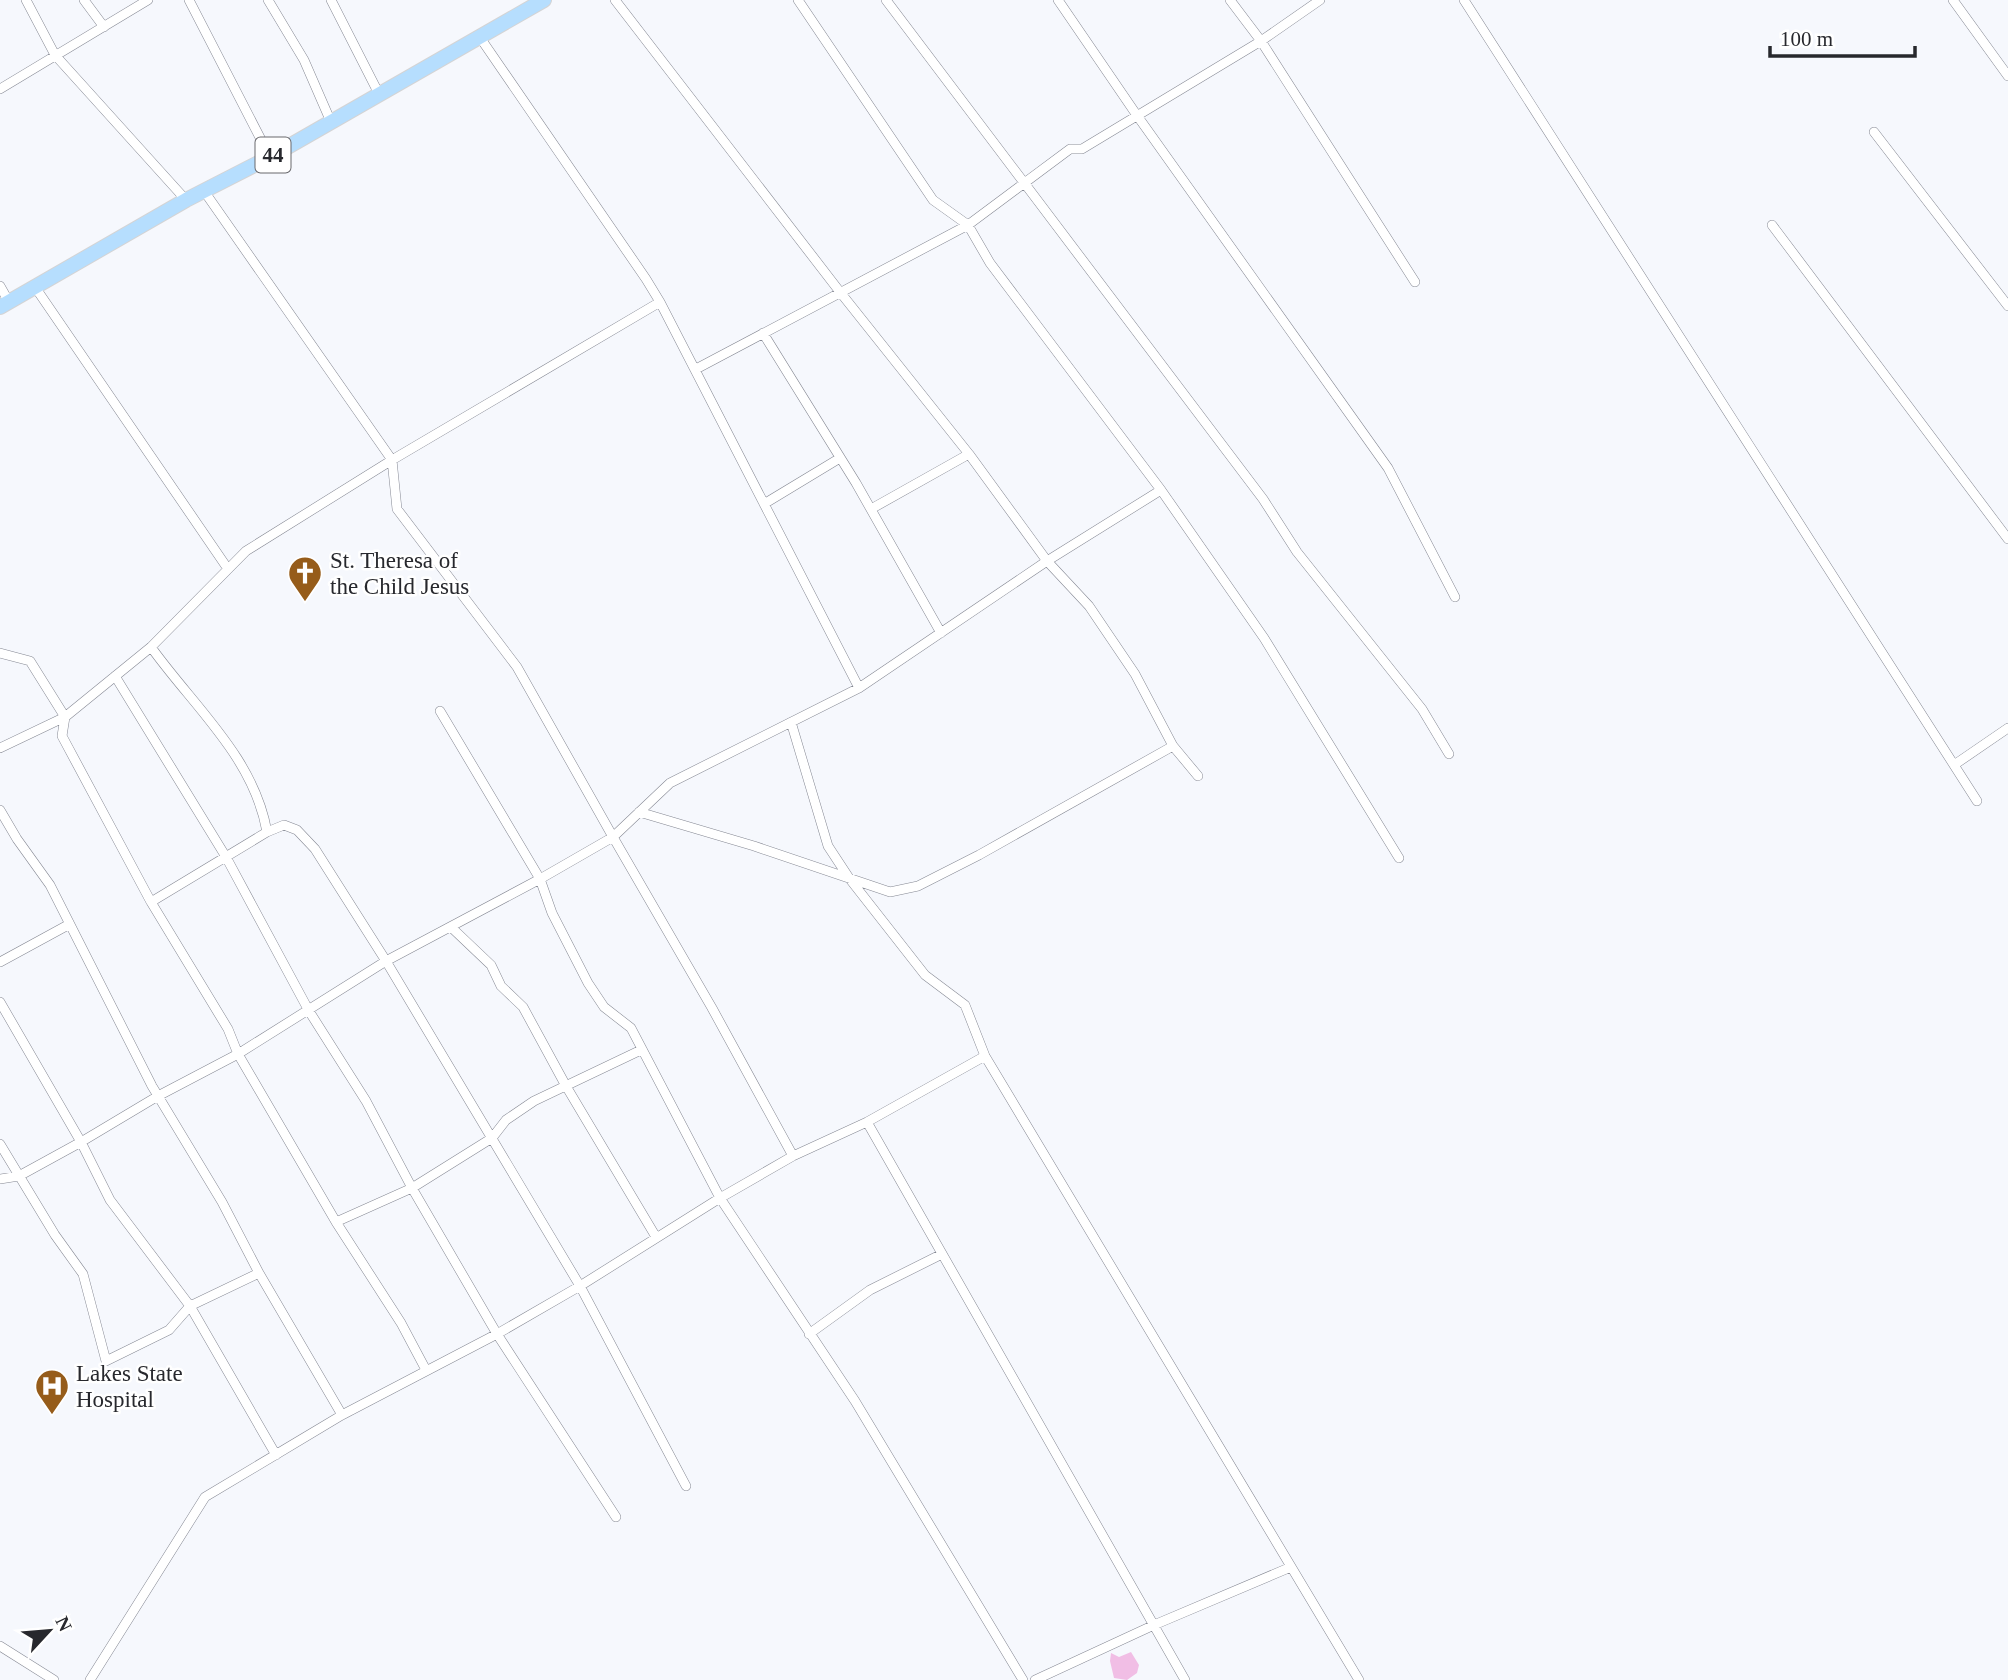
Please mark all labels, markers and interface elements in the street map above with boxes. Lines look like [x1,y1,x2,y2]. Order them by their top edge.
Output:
scale bar [1770,14,1915,58]
text: 100 m [1780,27,1833,51]
road number: 44 [256,138,290,172]
place label: St. Theresa of the Child Jesus [330,548,469,599]
church icon: St. Theresa of the Child Jesus [286,554,324,603]
place label: Lakes State Hospital [76,1361,183,1412]
hospital icon: Lakes State Hospital [33,1367,71,1416]
north arrow [14,1596,84,1666]
text: N [51,1613,76,1635]

